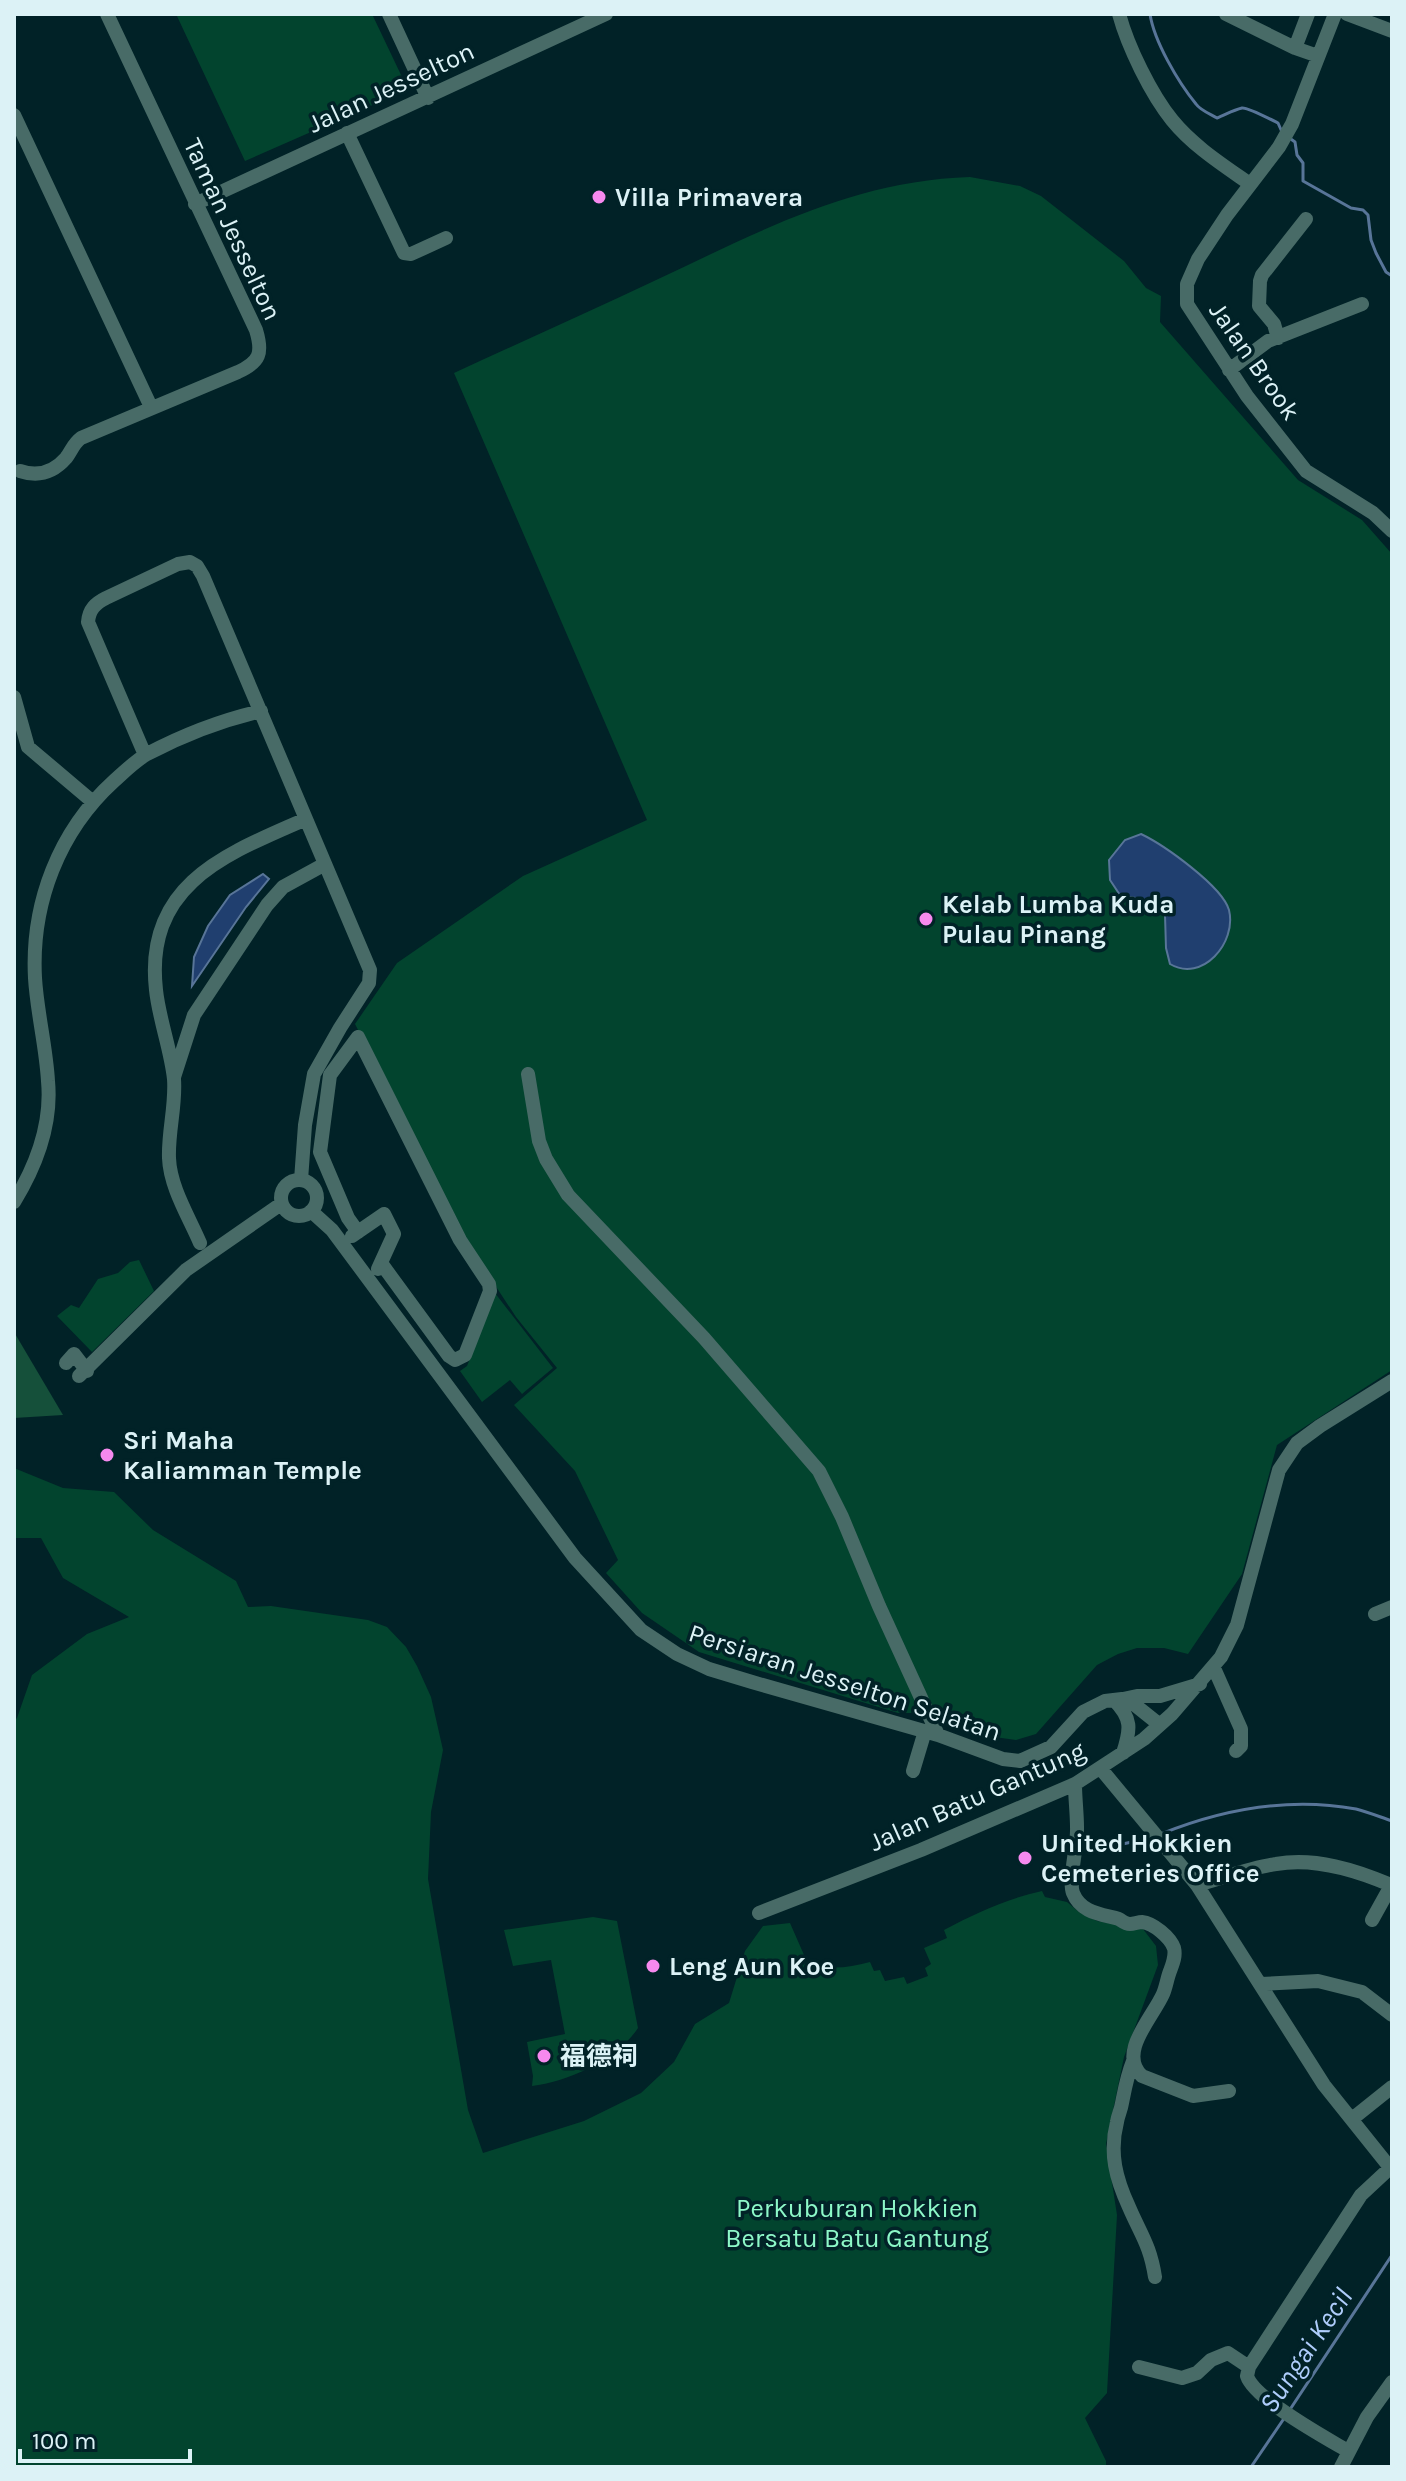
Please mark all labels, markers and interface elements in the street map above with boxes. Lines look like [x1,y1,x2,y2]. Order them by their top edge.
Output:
street label: Jalan Jesselton [303,35,479,139]
street label: Taman Jesselton [177,133,288,325]
place label: Villa Primavera [615,182,803,213]
marker: Villa Primavera [590,188,608,206]
street label: Jalan Brook [1203,296,1307,426]
place label: Kelab Lumba Kuda Pulau Pinang [942,889,1175,950]
marker: Kelab Lumba Kuda Pulau Pinang [917,910,935,928]
place label: Sri Maha Kaliamman Temple [123,1425,362,1486]
marker: Sri Maha Kaliamman Temple [98,1446,116,1464]
street label: Persiaran Jesselton Selatan [685,1617,1005,1748]
street label: Jalan Batu Gantung [864,1735,1090,1858]
place label: United Hokkien Cemeteries Office [1041,1828,1260,1889]
marker: United Hokkien Cemeteries Office [1016,1849,1034,1867]
place label: Leng Aun Koe [669,1951,834,1982]
marker: Leng Aun Koe [644,1957,662,1975]
place label: 福德祠 [560,2041,638,2072]
marker: 福德祠 [535,2047,553,2065]
park label: Perkuburan Hokkien Bersatu Batu Gantung [725,2193,989,2254]
water label: Sungai Kecil [1252,2282,1359,2419]
scale bar [20,2413,190,2463]
text: 100 m [32,2427,97,2455]

